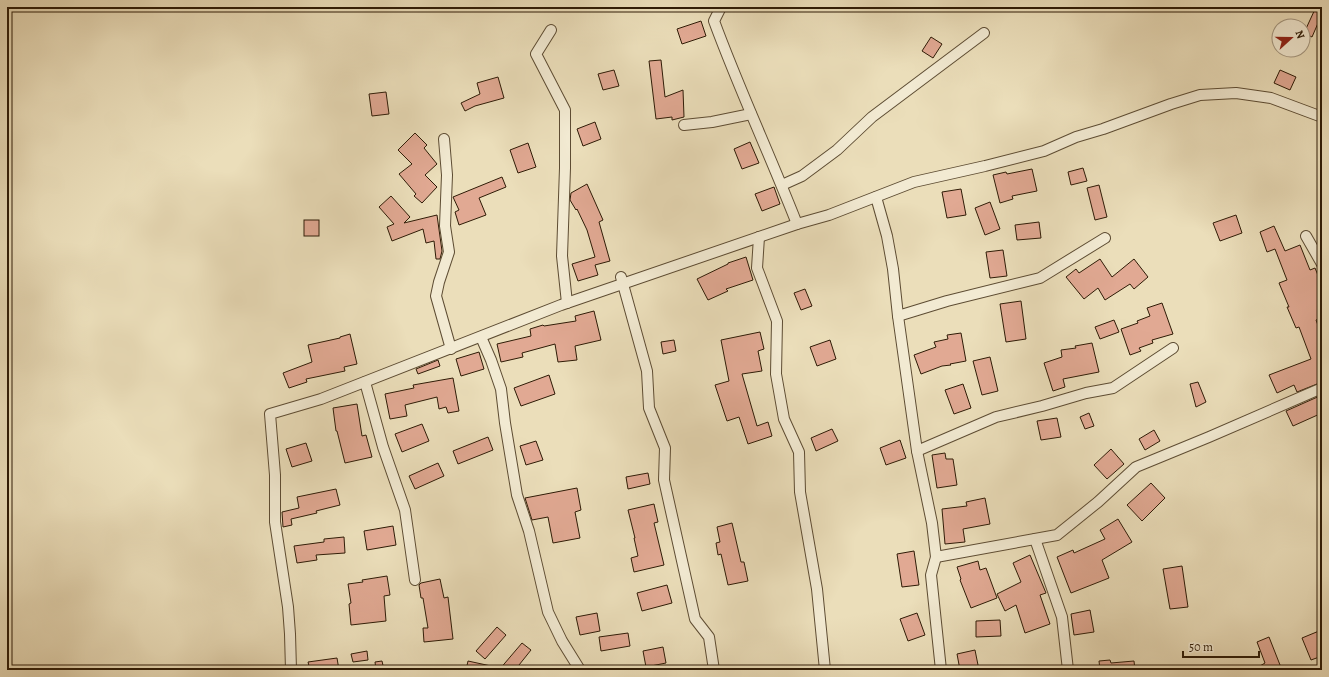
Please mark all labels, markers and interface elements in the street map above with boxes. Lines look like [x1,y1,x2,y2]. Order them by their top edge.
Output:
north arrow [1271,18,1311,58]
text: N [1291,28,1308,41]
scale bar [1183,633,1259,659]
text: 50 m [1189,639,1213,655]

